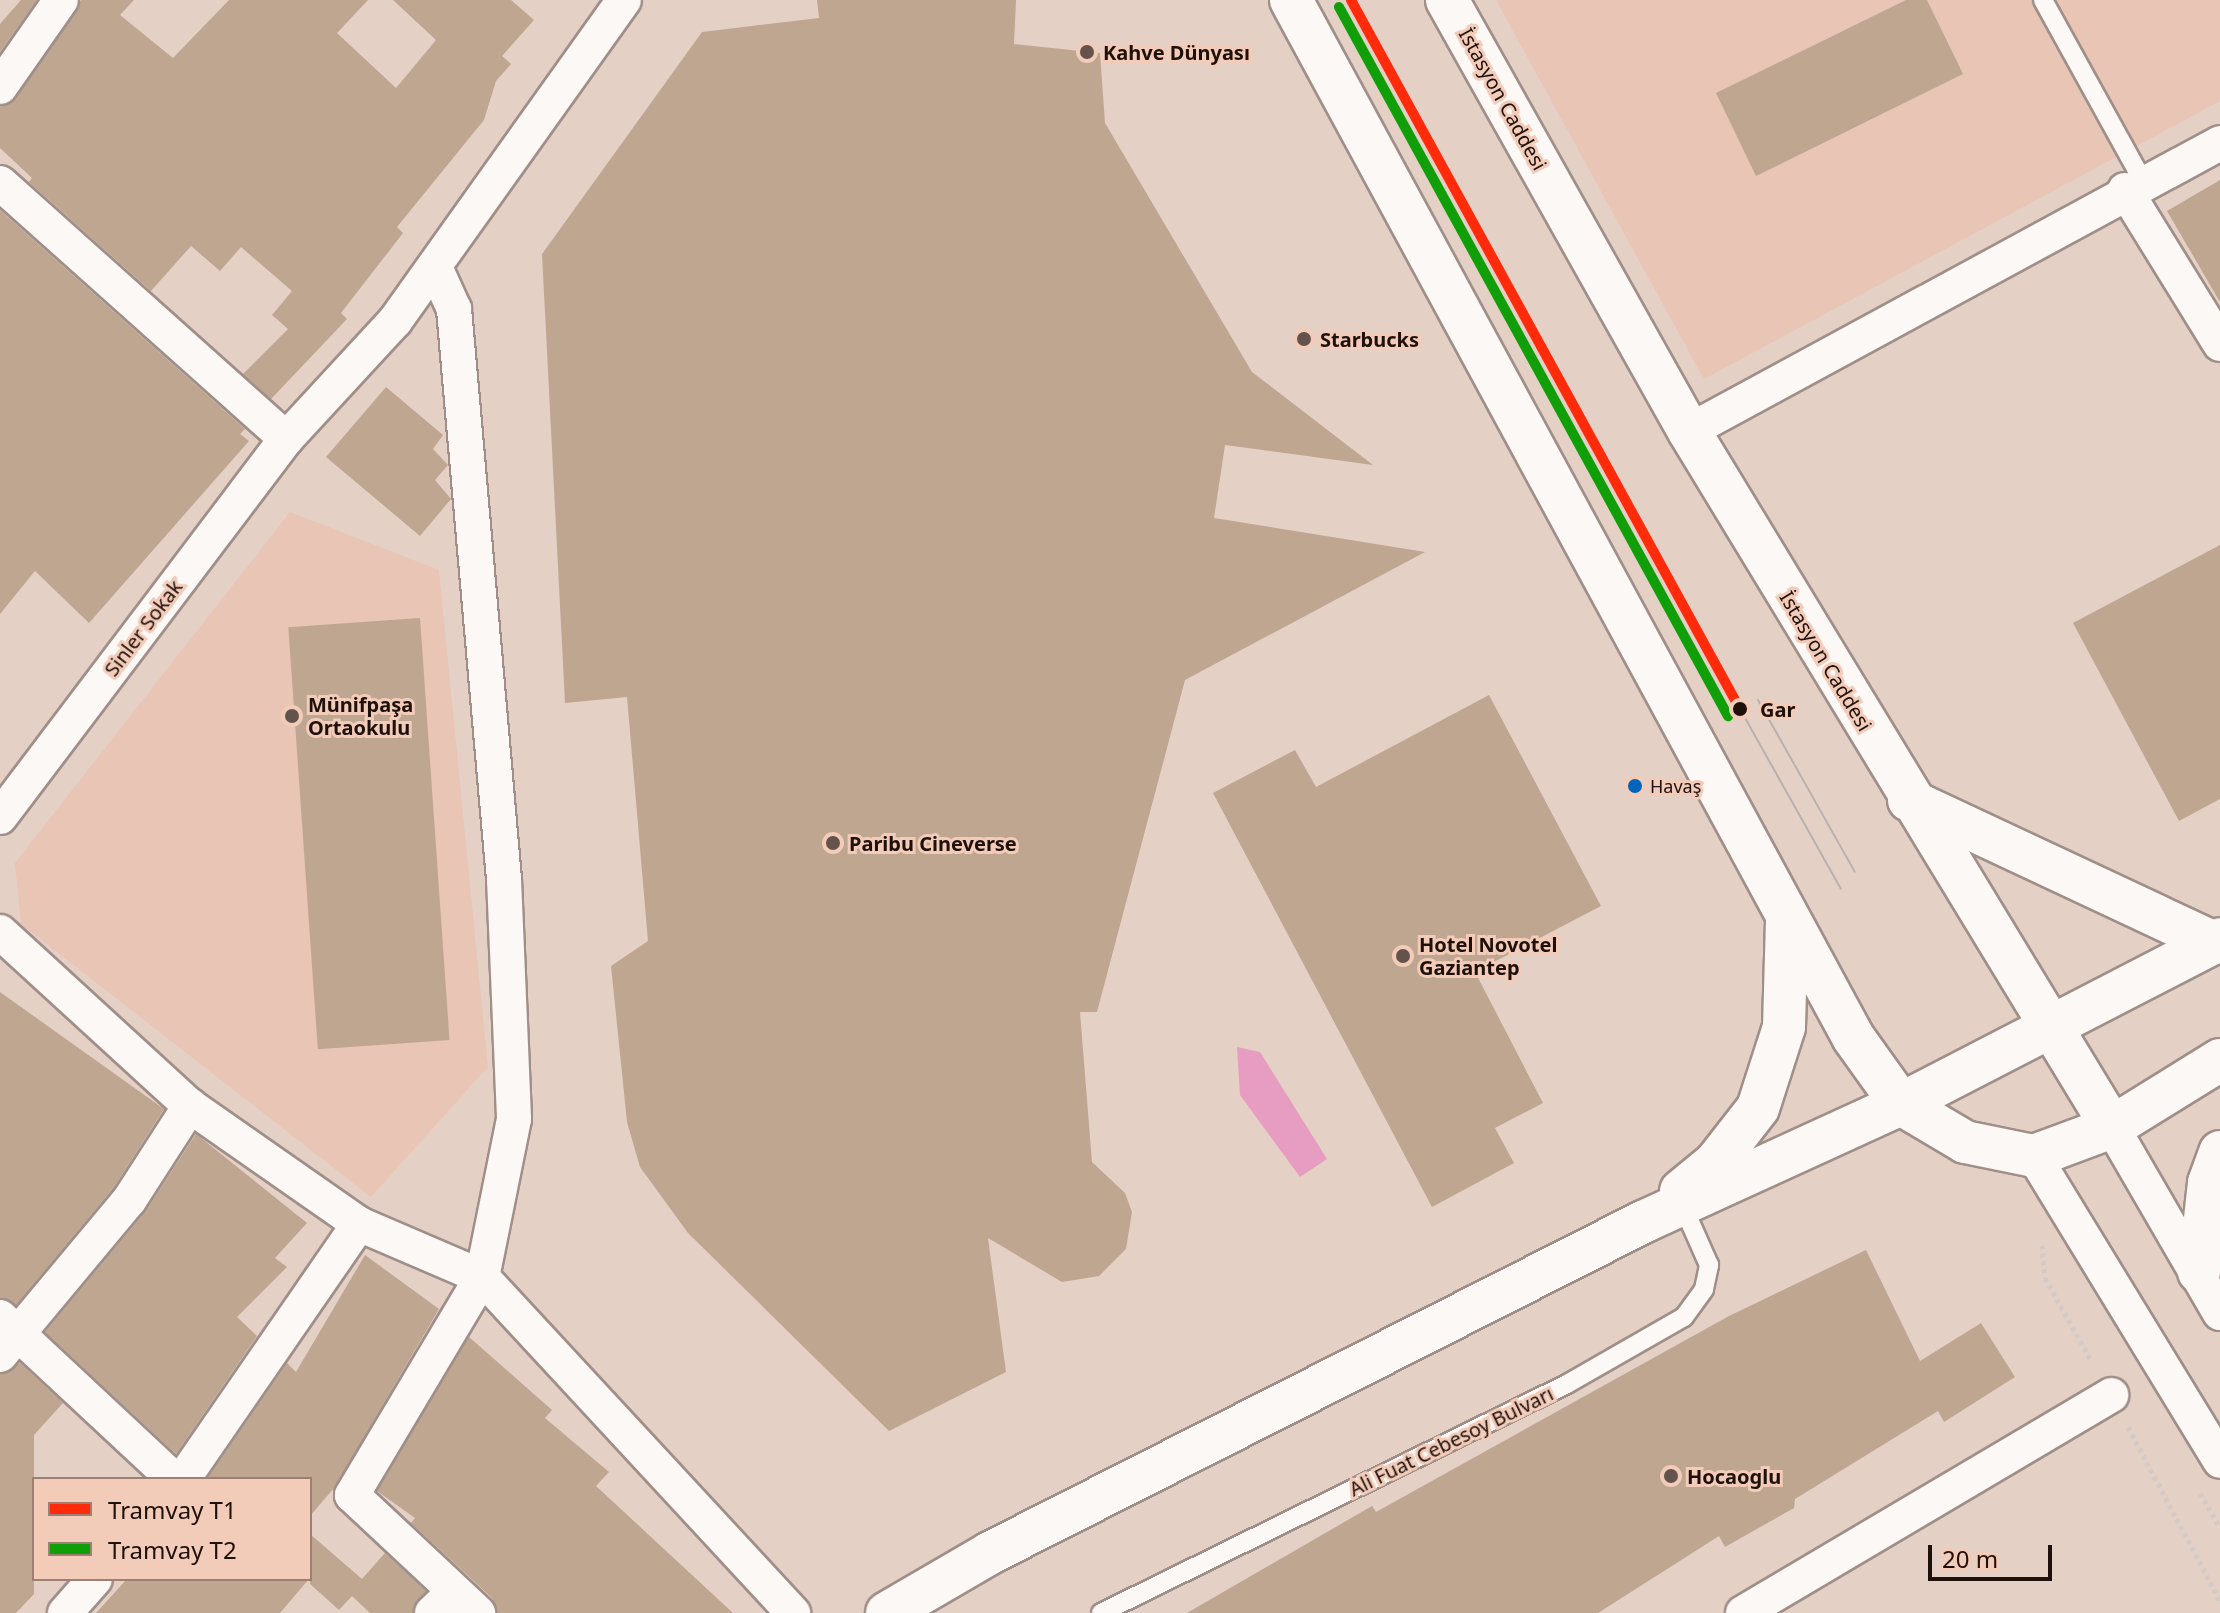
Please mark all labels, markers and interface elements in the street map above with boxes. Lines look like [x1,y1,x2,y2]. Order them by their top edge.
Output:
street label: İstasyon Caddesi [1454,24,1552,174]
place label: Kahve Dünyası [1103,40,1250,64]
marker: Kahve Dünyası [1078,43,1096,61]
place label: Starbucks [1320,327,1419,351]
marker: Starbucks [1295,330,1313,348]
street label: Sinler Sokak [99,575,187,681]
street label: İstasyon Caddesi [1775,587,1877,735]
place label: Münifpaşa Ortaokulu [308,692,413,739]
marker: Gar [1727,696,1753,722]
place label: Gar [1760,697,1795,721]
marker: Münifpaşa Ortaokulu [283,707,301,725]
place label: Havaş [1650,775,1701,797]
marker: Havaş [1627,778,1643,794]
place label: Paribu Cineverse [849,831,1017,855]
marker: Paribu Cineverse [824,834,842,852]
place label: Hotel Novotel Gaziantep [1419,932,1557,979]
marker: Hotel Novotel Gaziantep [1394,947,1412,965]
street label: Ali Fuat Cebesoy Bulvarı [1345,1381,1557,1501]
place label: Hocaoglu [1687,1464,1781,1488]
marker: Hocaoglu [1662,1467,1680,1485]
legend [32,1477,312,1581]
text: Tramvay T1 [108,1493,237,1526]
scale bar [1932,1529,2056,1579]
text: Tramvay T2 [108,1533,237,1566]
text: 20 m [1942,1542,1998,1575]

